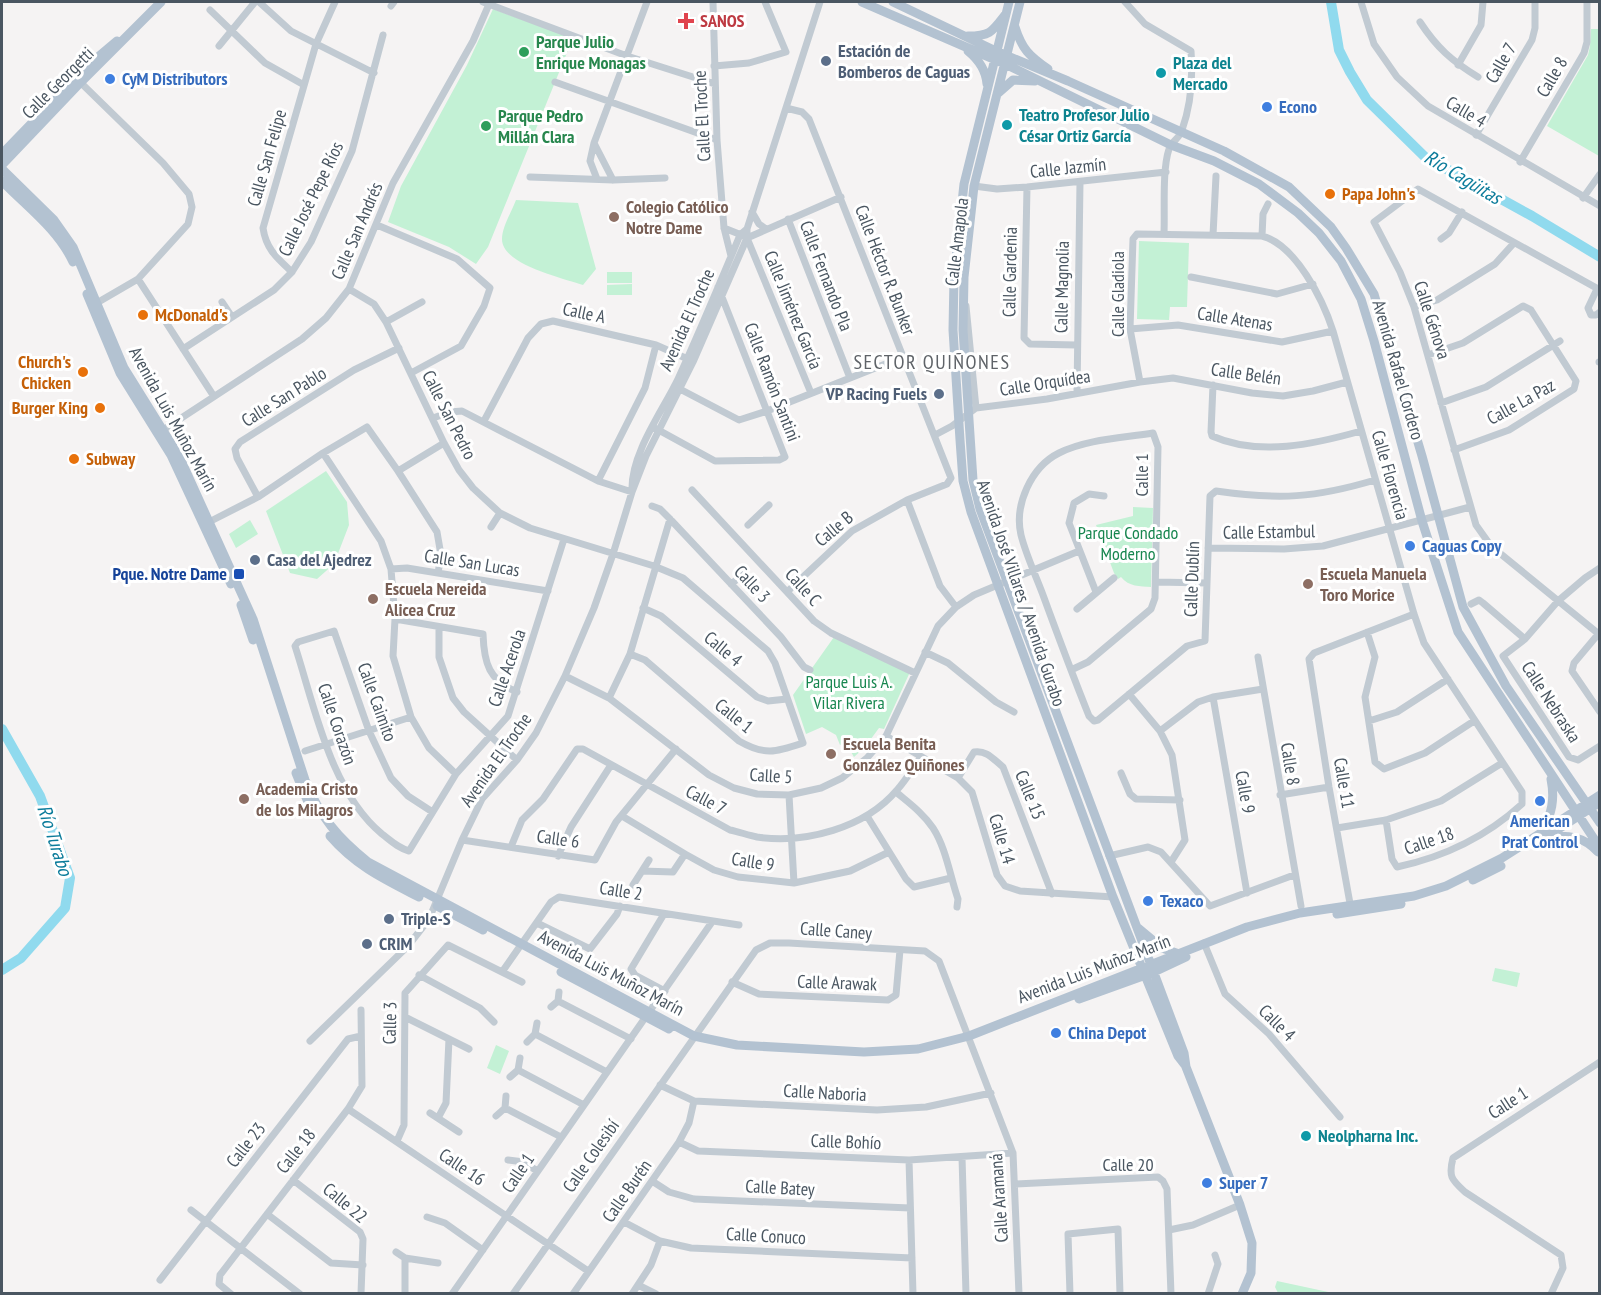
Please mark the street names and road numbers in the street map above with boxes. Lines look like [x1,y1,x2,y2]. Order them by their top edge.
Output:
street label: Calle 7 [1480,38,1521,87]
street label: Calle Georgetti [17,42,99,124]
street label: Calle 8 [1531,52,1572,101]
street label: Calle El Troche [688,70,715,162]
street label: Calle 4 [1442,91,1491,132]
street label: Calle San Felipe [242,107,291,209]
street label: Calle José Pepe Ríos [273,138,348,260]
street label: Calle Jazmín [1029,152,1107,183]
street label: Calle San Andrés [326,179,387,283]
street label: Calle Amapola [940,196,973,287]
street label: Calle Héctor R. Bunker [850,202,921,338]
street label: Calle Fernando Pla [795,217,858,334]
street label: Calle Gardenia [997,227,1022,317]
street label: Calle Magnolia [1049,241,1074,333]
street label: Calle Jiménez García [759,247,828,372]
street label: Calle Gladiola [1106,251,1129,337]
street label: Avenida El Troche [654,265,719,374]
street label: Calle Génova [1409,278,1456,362]
street label: Calle A [561,297,608,328]
street label: Avenida Rafael Cordero [1368,297,1430,443]
street label: Calle Atenas [1196,301,1274,336]
street label: Calle Ramón Santini [739,319,806,444]
street label: Avenida Luis Muñoz Marín [124,342,223,495]
street label: Calle Belén [1210,357,1282,390]
street label: Calle San Pablo [237,361,331,432]
street label: Calle Orquídea [998,364,1092,401]
street label: Calle San Pedro [417,366,482,463]
street label: Calle La Paz [1483,373,1559,430]
street label: Calle Florencia [1367,427,1414,522]
street label: Calle 1 [1130,454,1153,496]
street label: Avenida José Villares / Avenida Gurabo [972,477,1071,709]
street label: Calle B [810,506,858,551]
street label: Calle Estambul [1223,519,1316,544]
street label: Calle Dublín [1179,541,1204,617]
street label: Calle San Lucas [423,544,521,581]
street label: Calle 3 [729,560,775,607]
street label: Calle C [780,563,826,610]
street label: Calle Acerola [483,626,530,710]
street label: Calle 4 [699,626,747,671]
street label: Calle Nebraska [1517,657,1586,747]
street label: Calle Caimito [353,659,402,745]
street label: Calle Corazón [313,680,362,767]
street label: Calle 1 [710,693,758,738]
street label: Avenida El Troche [455,708,536,811]
street label: Calle 8 [1276,741,1305,787]
street label: Calle 11 [1329,756,1360,810]
street label: Calle 5 [749,763,793,788]
street label: Calle 15 [1010,767,1051,823]
street label: Calle 9 [1230,769,1261,815]
street label: Calle 7 [682,779,731,820]
street label: Calle 14 [984,811,1021,867]
street label: Calle 18 [1401,821,1457,860]
street label: Calle 6 [535,824,581,853]
street label: Calle 9 [730,847,776,876]
street label: Calle 2 [598,876,644,905]
street label: Calle Caney [799,917,873,944]
street label: Avenida Luis Muñoz Marín [534,924,688,1021]
street label: Avenida Luis Muñoz Marín [1014,929,1173,1008]
street label: Calle Arawak [797,970,877,995]
street label: Calle 4 [1254,999,1301,1046]
street label: Calle 3 [378,1001,401,1045]
street label: Calle Naboria [783,1079,867,1106]
street label: Calle 1 [1483,1081,1532,1124]
street label: Calle Colesibí [557,1115,624,1197]
street label: Calle 23 [221,1117,270,1172]
street label: Calle 18 [271,1123,320,1178]
street label: Calle Bohío [810,1129,882,1154]
street label: Calle 16 [435,1143,490,1190]
street label: Calle 1 [496,1148,539,1197]
street label: Calle Aramaná [984,1153,1013,1243]
street label: Calle 20 [1102,1153,1154,1176]
street label: Calle Burén [597,1155,656,1227]
street label: Calle Batey [745,1174,815,1201]
street label: Calle 22 [318,1177,372,1228]
street label: Calle Conuco [725,1222,807,1249]

